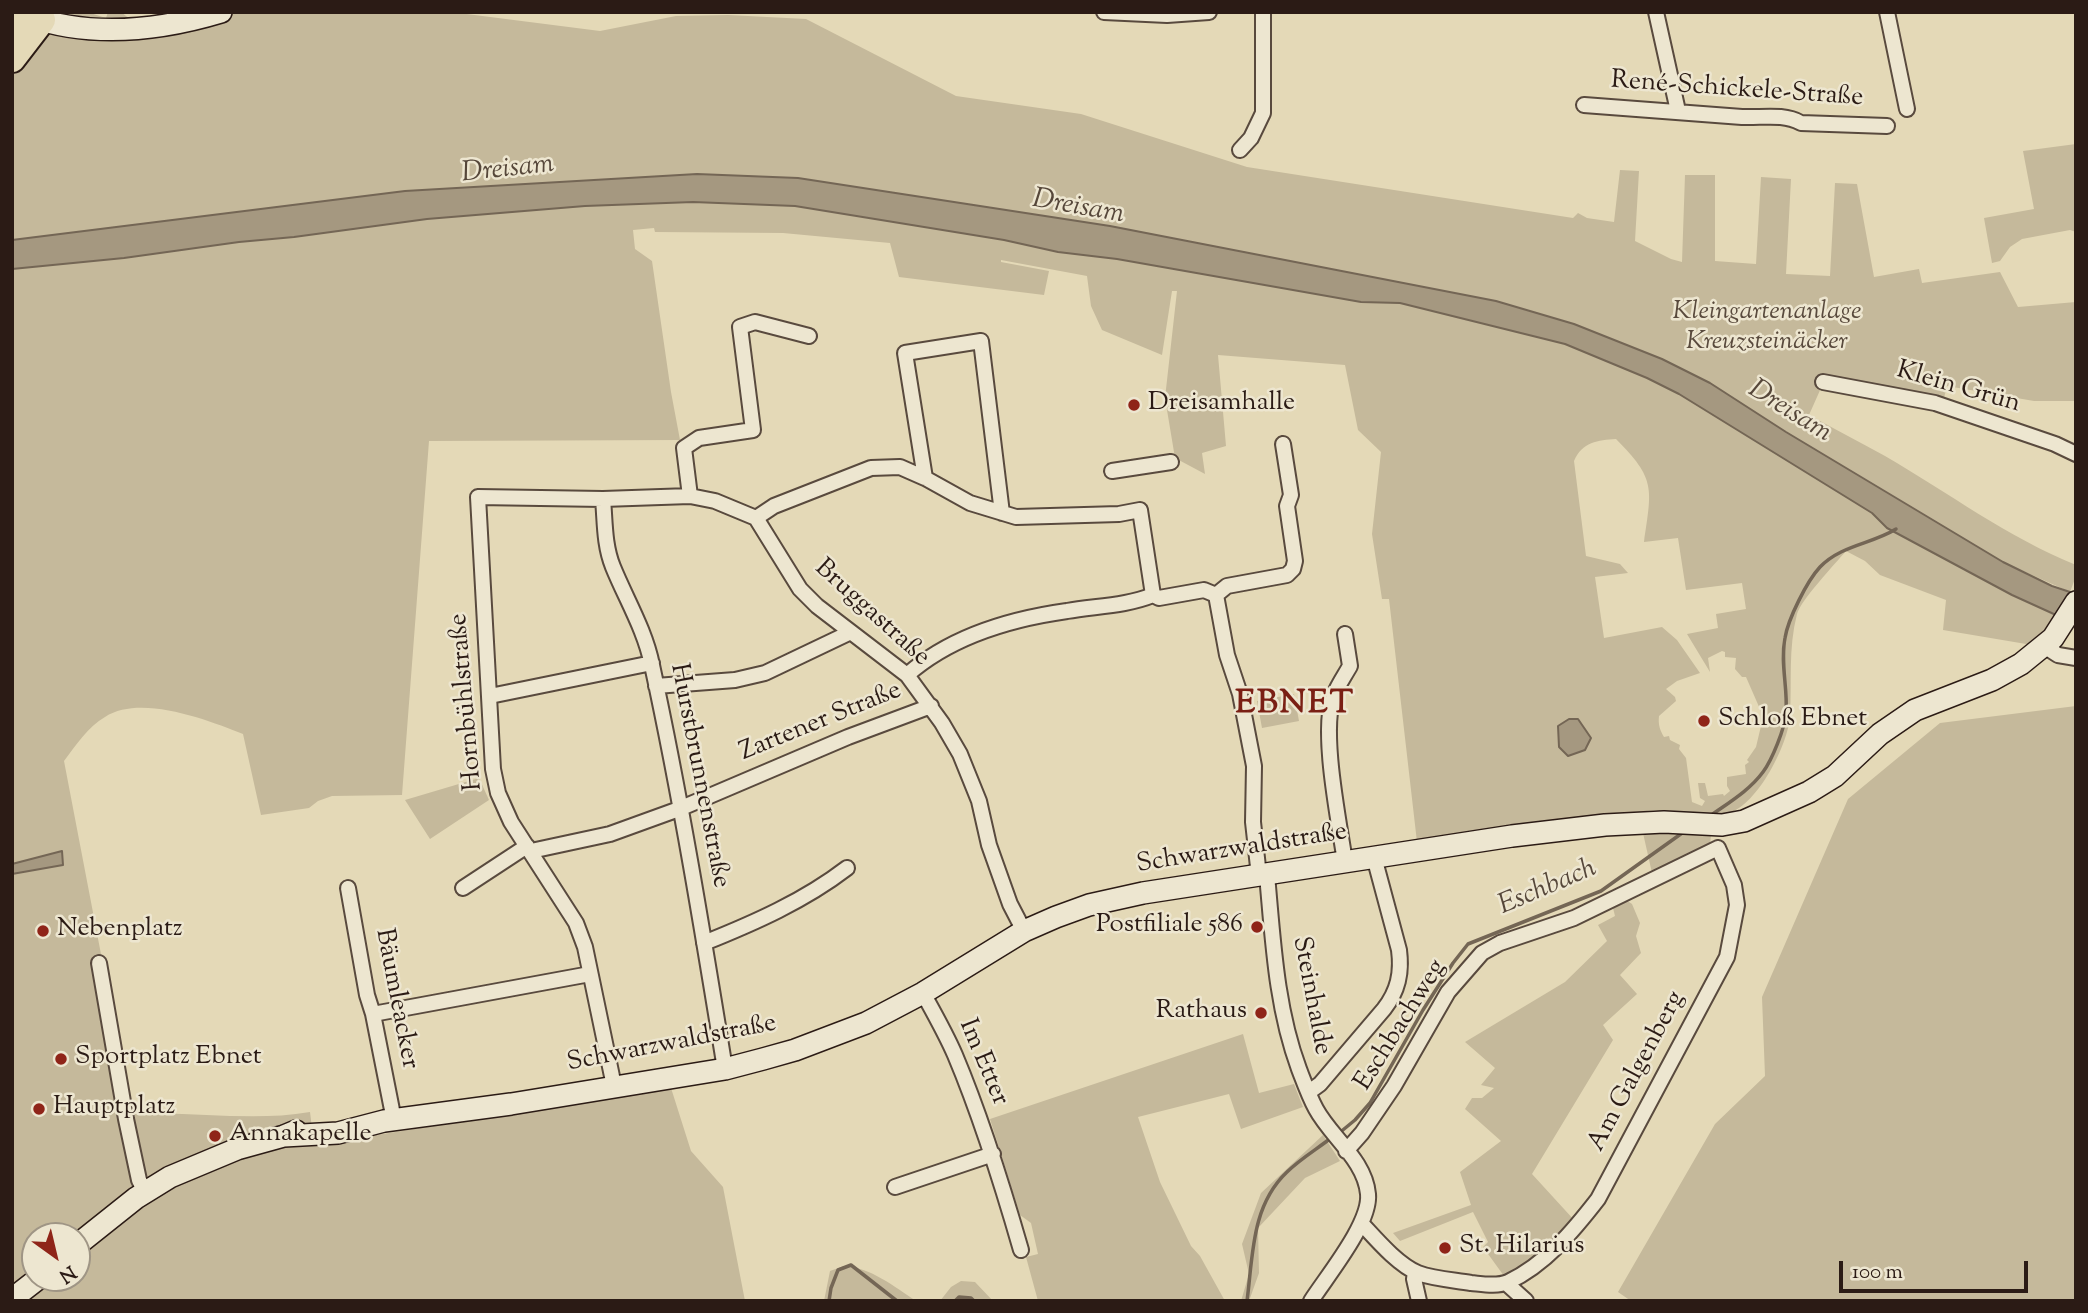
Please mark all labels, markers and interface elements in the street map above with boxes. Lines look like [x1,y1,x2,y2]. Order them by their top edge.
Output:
street label: René-Schickele-Straße [1610,67,1864,115]
water label: Dreisam [460,149,556,193]
water label: Dreisam [1029,184,1127,234]
park label: Kleingartenanlage Kreuzsteinäcker [1673,298,1861,360]
street label: Klein Grün [1892,356,2024,422]
water label: Dreisam [1741,374,1837,452]
place label: Dreisamhalle [1148,389,1295,421]
marker: Dreisamhalle [1126,397,1142,413]
street label: Bruggastraße [807,554,935,674]
street label: Hornbühlstraße [445,612,491,792]
street label: Hurstbrunnenstraße [661,661,735,891]
street label: Zartener Straße [736,676,906,770]
district label: EBNET [1236,686,1354,726]
place label: Schloß Ebnet [1718,705,1867,737]
marker: Schloß Ebnet [1696,713,1712,729]
street label: Schwarzwaldstraße [1135,818,1349,882]
water label: Eschbach [1494,853,1602,925]
place label: Postfiliale 586 [1096,911,1243,943]
place label: Nebenplatz [57,915,183,947]
marker: Postfiliale 586 [1249,919,1265,935]
marker: Nebenplatz [35,923,51,939]
street label: Bäumleacker [366,926,424,1072]
street label: Steinhalde [1283,934,1337,1058]
street label: Eschbachweg [1349,955,1455,1097]
street label: Am Galgenberg [1583,987,1693,1157]
place label: Rathaus [1156,997,1247,1029]
marker: Rathaus [1253,1005,1269,1021]
street label: Schwarzwaldstraße [565,1009,779,1081]
street label: Im Etter [950,1015,1014,1111]
place label: Sportplatz Ebnet [75,1043,262,1075]
marker: Sportplatz Ebnet [53,1051,69,1067]
place label: Hauptplatz [53,1093,175,1125]
marker: Hauptplatz [31,1101,47,1117]
place label: Annakapelle [229,1120,372,1152]
marker: Annakapelle [207,1128,223,1144]
north arrow [21,1222,91,1292]
place label: St. Hilarius [1459,1232,1585,1264]
marker: St. Hilarius [1437,1240,1453,1256]
scale bar [1843,1246,2032,1290]
text: N [53,1258,81,1289]
text: 100 m [1852,1258,1903,1288]

